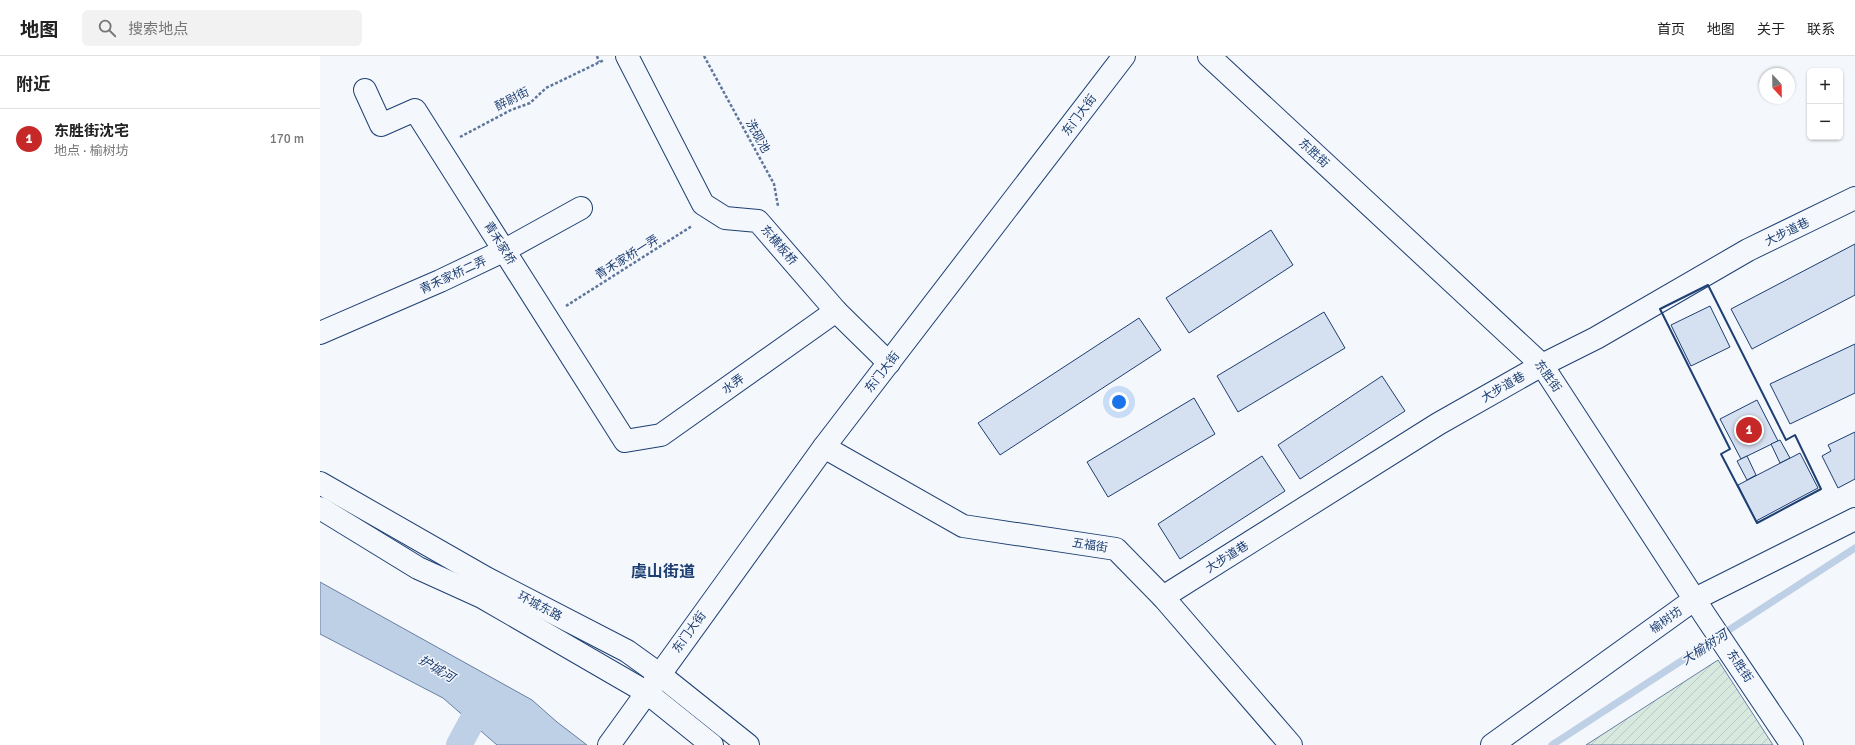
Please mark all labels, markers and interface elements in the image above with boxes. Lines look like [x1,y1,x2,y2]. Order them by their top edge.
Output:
search box [82,10,362,46]
icon: search [96,17,118,39]
text: 地图 [20,18,58,42]
text: 搜索地点 [128,20,188,38]
text: 首页 [1657,21,1685,38]
text: 地图 [1707,21,1735,38]
text: 关于 [1757,21,1785,38]
text: 联系 [1807,21,1835,38]
north arrow [1759,68,1795,104]
map controls [1807,68,1843,140]
button: + [1807,68,1843,104]
text: 附近 [16,74,50,95]
street label: 醉尉街 [493,85,532,114]
street label: 东门大街 [1059,92,1100,139]
button: − [1807,104,1843,140]
street label: 洗砚池 [742,117,773,156]
text: 东胜街沈宅 [54,122,129,140]
text: 1 [25,131,33,147]
text: 170 m [270,131,304,147]
street label: 东胜街 [1295,136,1332,171]
text: 地点 · 榆树坊 [54,143,129,159]
street label: 大步道巷 [1762,215,1812,250]
street label: 青禾家桥 [480,219,519,268]
street label: 东横板桥 [757,222,800,268]
street label: 青禾家桥一弄 [593,232,662,283]
street label: 青禾家桥二弄 [417,253,489,297]
street label: 东门大街 [862,349,903,396]
street label: 东胜街 [1531,357,1564,395]
street label: 大步道巷 [1479,369,1528,406]
street label: 水弄 [719,371,747,397]
your location [1109,392,1129,412]
pin: 1 [1736,415,1762,445]
street label: 五福街 [1071,535,1109,556]
street label: 大步道巷 [1203,538,1252,577]
district label: 虞山街道 [631,562,695,582]
street label: 环城东路 [515,589,564,624]
street label: 榆树坊 [1647,604,1685,637]
street label: 东门大街 [669,608,710,656]
water label: 大榆树河 [1678,625,1733,669]
street label: 东胜街 [1723,647,1756,685]
water label: 护城河 [416,652,460,687]

